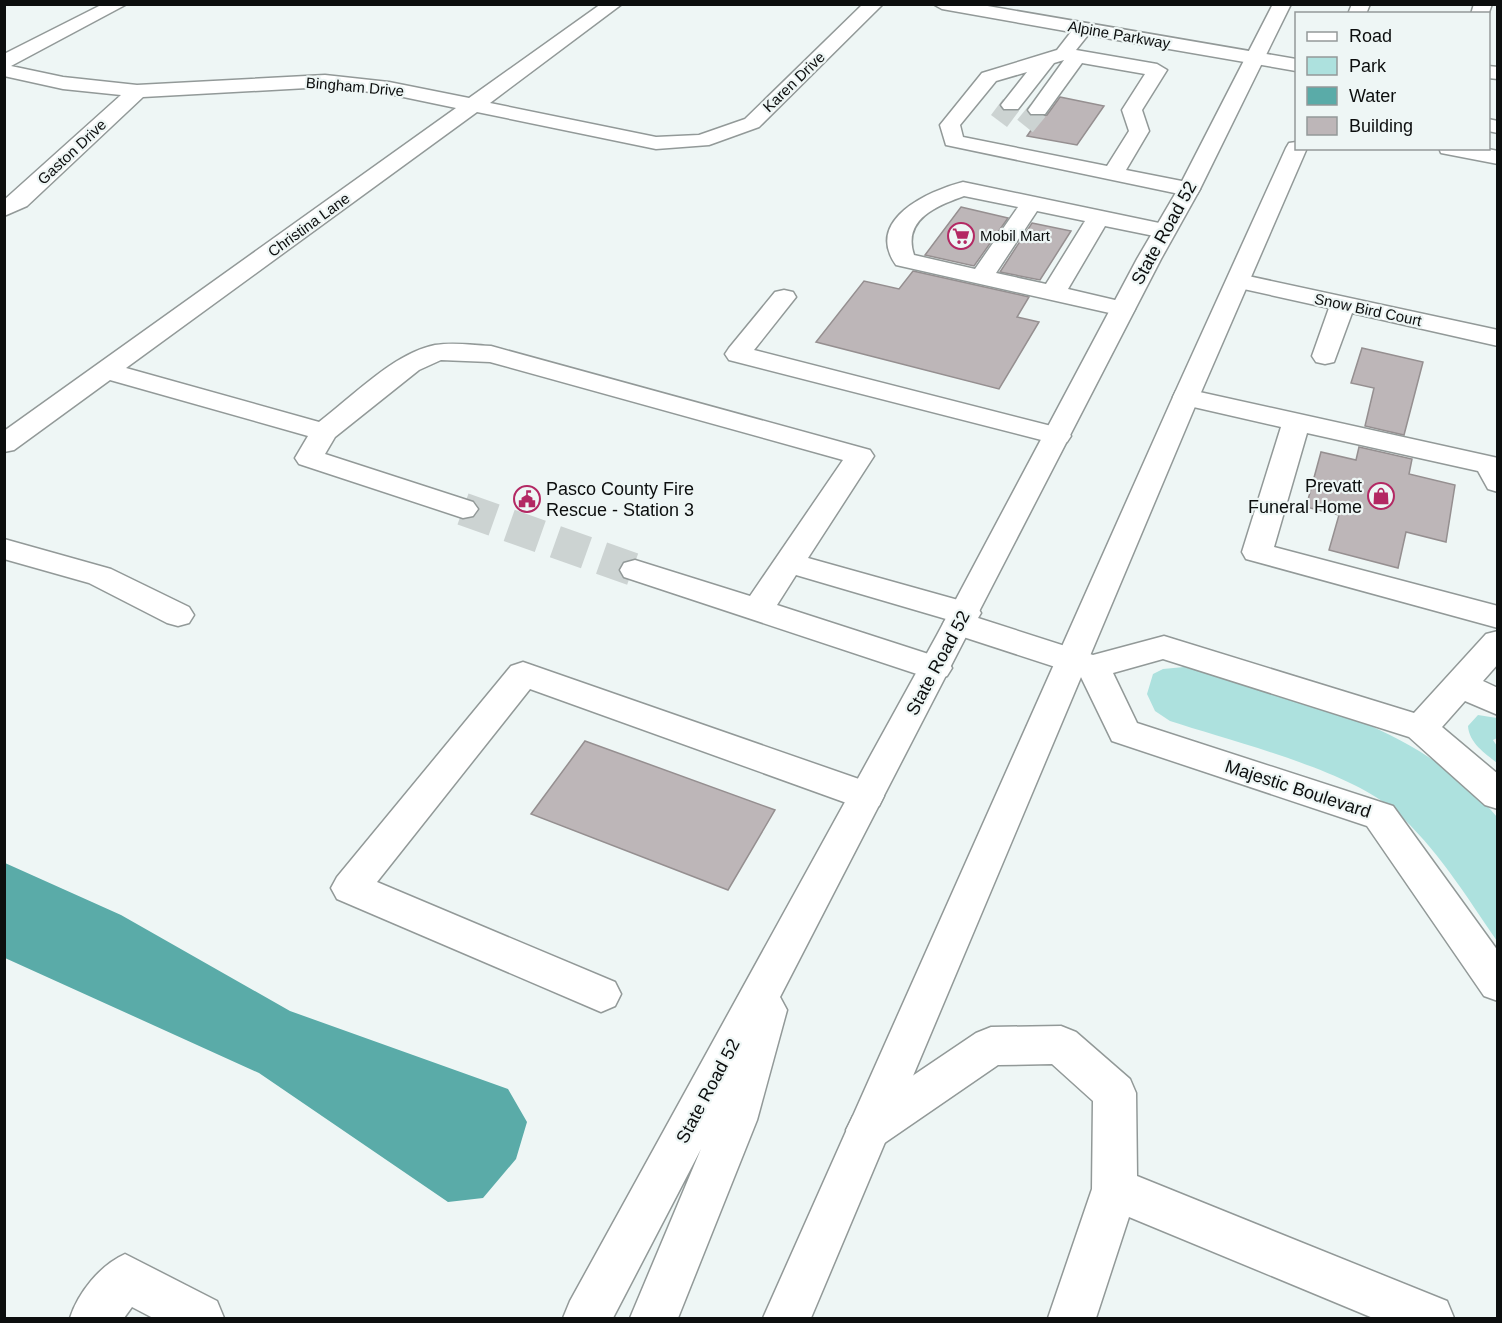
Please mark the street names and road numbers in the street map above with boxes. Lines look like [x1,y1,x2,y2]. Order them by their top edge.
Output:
street label: Alpine Parkway [1067,17,1172,52]
street label: Karen Drive [759,48,828,115]
street label: Bingham Drive [305,74,405,99]
street label: Gaston Drive [34,116,109,188]
street label: State Road 52 [1127,178,1201,288]
street label: Christina Lane [265,189,353,260]
street label: Snow Bird Court [1313,290,1424,329]
street label: State Road 52 [902,607,974,719]
street label: Majestic Boulevard [1223,756,1373,822]
street label: State Road 52 [672,1035,744,1147]

